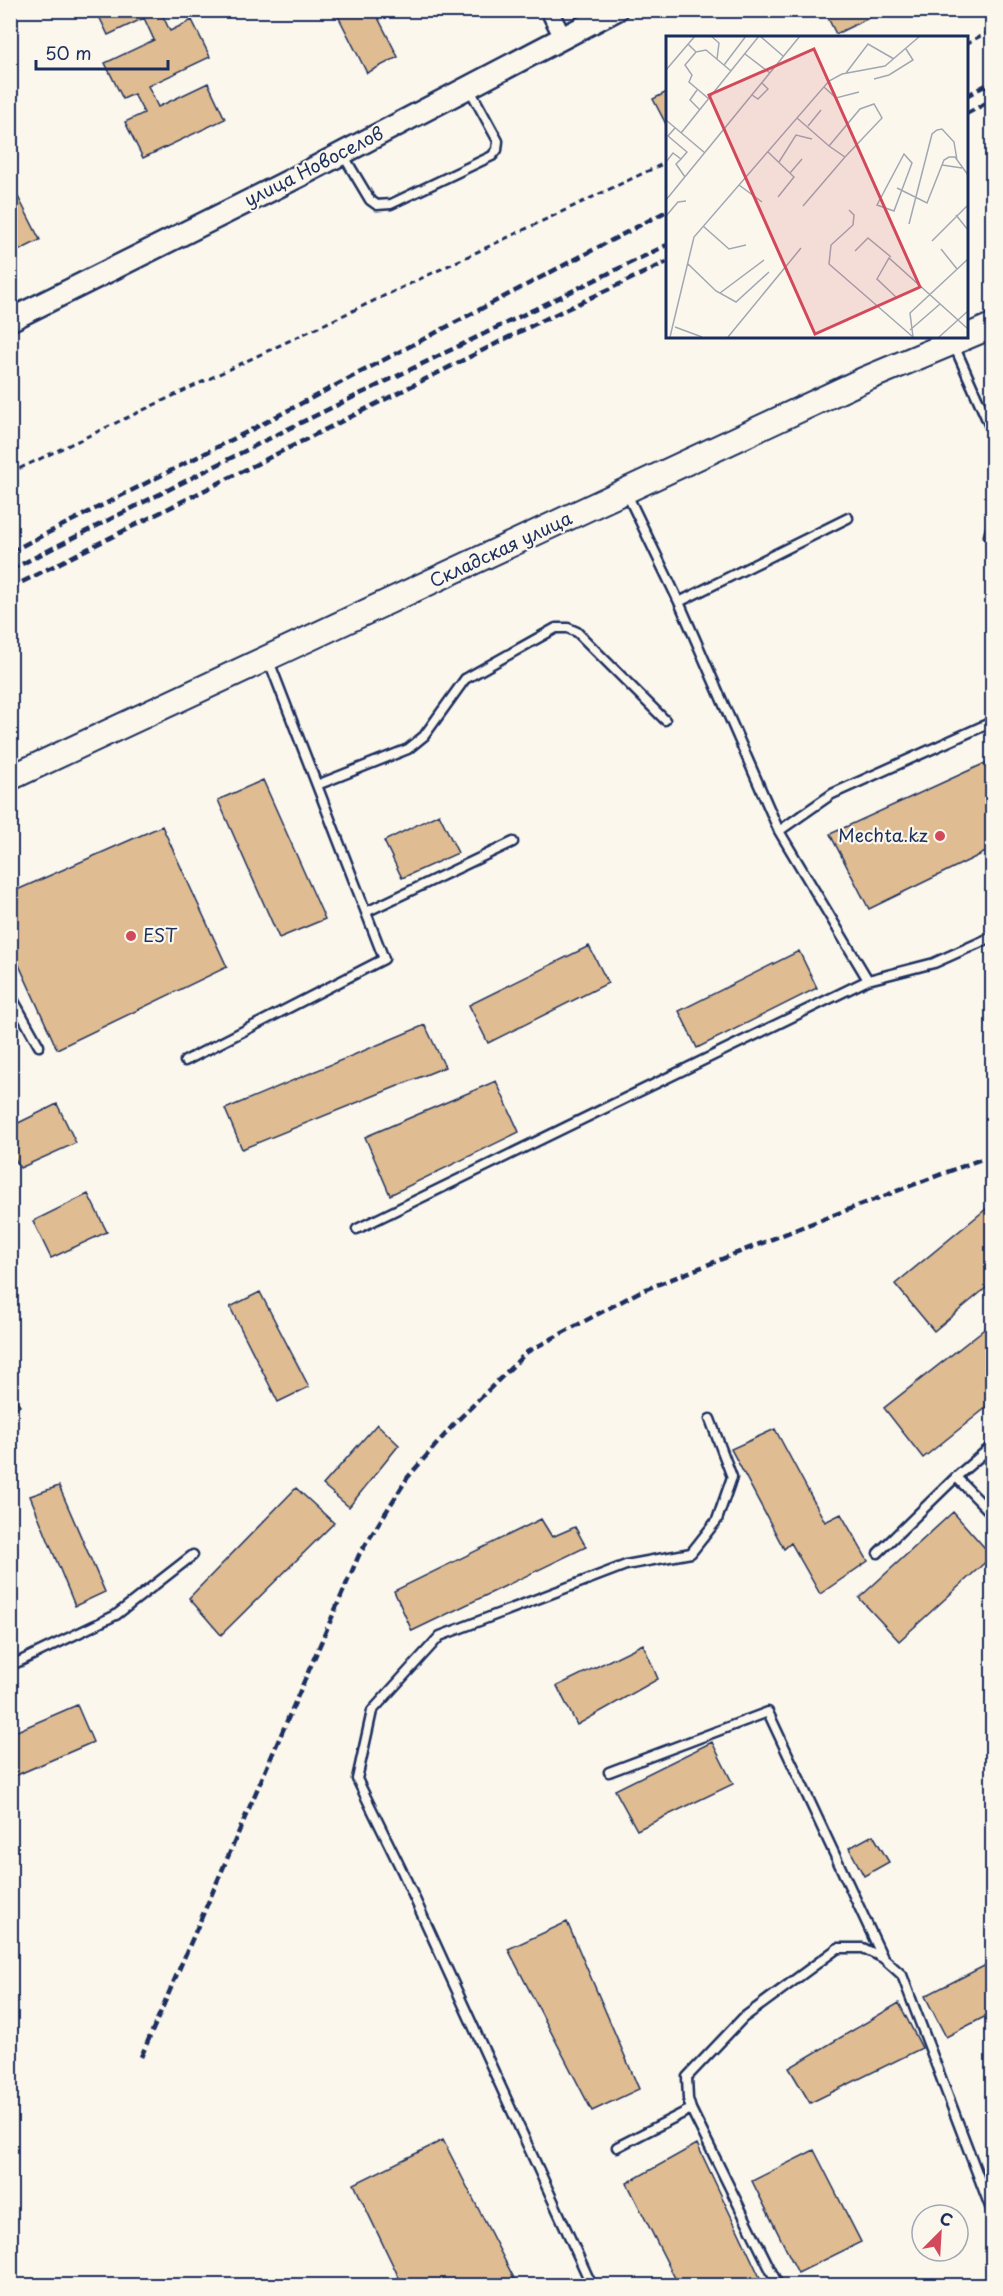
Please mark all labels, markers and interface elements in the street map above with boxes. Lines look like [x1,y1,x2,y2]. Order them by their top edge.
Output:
scale bar [36,33,168,71]
inset map [666,36,967,338]
text: 50 m [45,39,92,66]
street label: улица Новоселов [239,119,388,212]
street label: Складская улица [425,503,577,594]
place label: Mechta.kz [838,821,928,848]
marker: Mechta.kz [933,829,947,843]
place label: EST [143,921,178,948]
marker: EST [124,929,138,943]
north arrow [910,2203,970,2263]
text: С [936,2205,957,2232]

